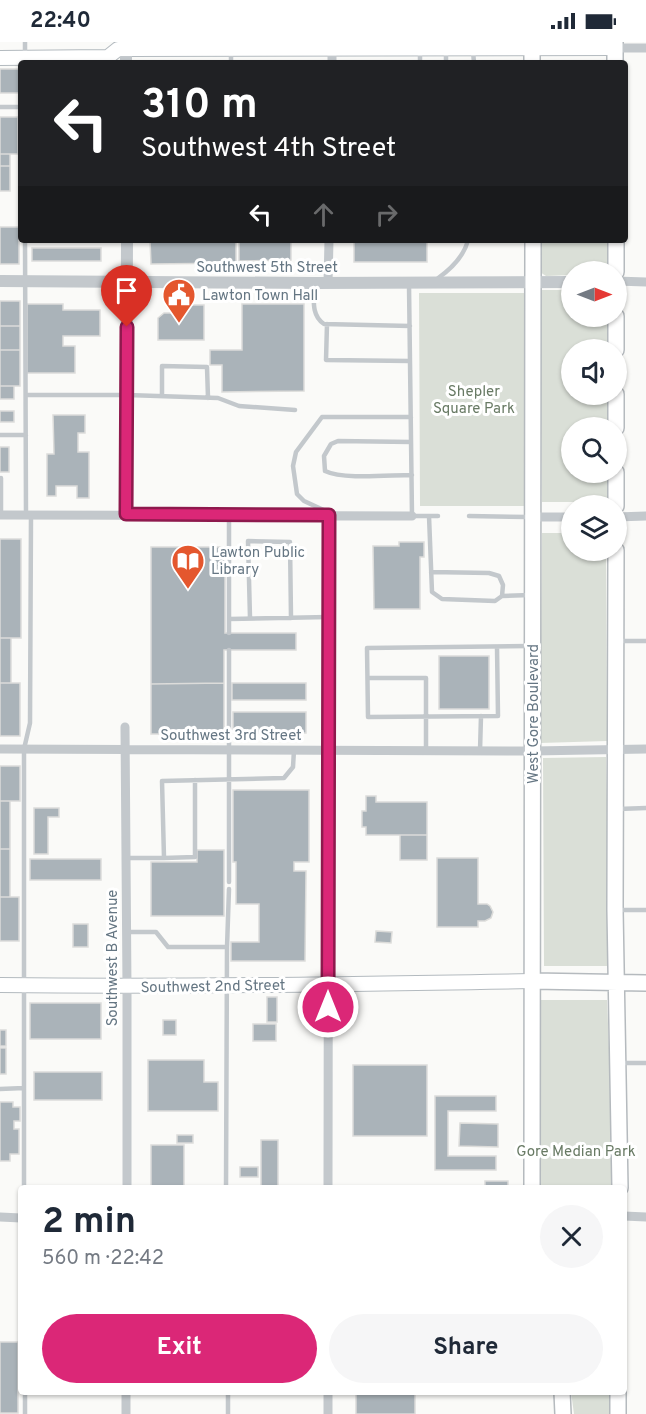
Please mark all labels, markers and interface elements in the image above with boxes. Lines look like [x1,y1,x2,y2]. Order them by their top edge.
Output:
text: 22:40 [30,8,91,35]
text: 310 m [141,80,258,133]
icon: left [42,84,120,162]
text: Southwest 4th Street [141,132,396,166]
icon: left [244,198,277,231]
icon: ahead [307,198,340,231]
icon: right [370,198,403,231]
street label: Southwest 5th Street [196,259,338,278]
north arrow [561,261,627,327]
map controls [561,261,627,561]
pin [101,265,152,327]
icon: arrive [110,274,143,307]
public building icon: Lawton Town Hall [161,277,197,324]
place label: Lawton Town Hall [202,287,318,306]
button: sound [561,339,627,405]
park label: Shepler Square Park [433,383,515,419]
button: search [561,417,627,483]
button: layers [561,495,627,561]
library icon: Lawton Public Library [170,543,206,590]
place label: Lawton Public Library [211,544,305,580]
street label: West Gore Boulevard [525,644,544,784]
street label: Southwest 3rd Street [160,727,302,746]
street label: Southwest B Avenue [104,890,123,1026]
position arrow [296,975,360,1039]
street label: Southwest 2nd Street [140,977,286,998]
park label: Gore Median Park [516,1143,636,1162]
text: 2 min [42,1200,136,1246]
button: close [540,1205,603,1268]
text: 560 m · 22:42 [42,1246,164,1272]
button: Exit [42,1314,317,1383]
button: Share [329,1314,603,1383]

